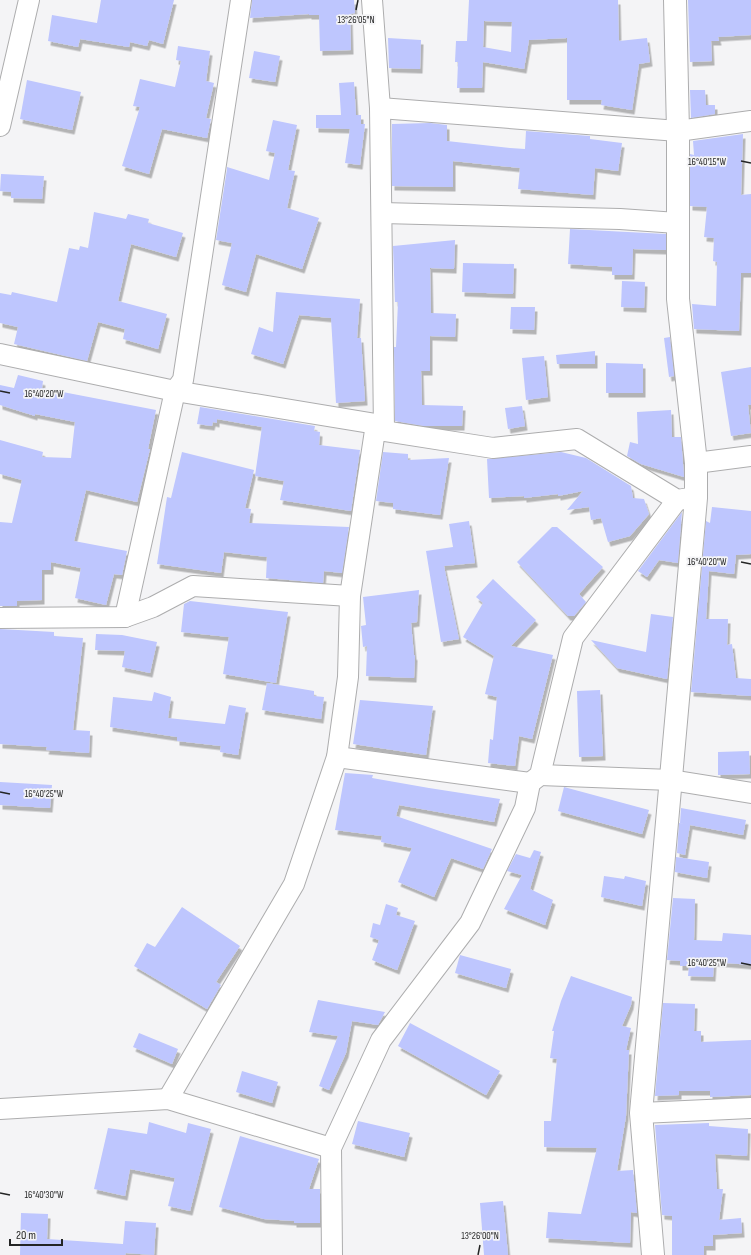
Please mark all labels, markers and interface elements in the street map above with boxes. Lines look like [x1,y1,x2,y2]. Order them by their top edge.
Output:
text: 13°26'05"N [337,14,375,26]
text: 16°40'15"W [688,156,726,168]
text: 16°40'20"W [25,388,64,400]
text: 16°40'20"W [688,556,727,568]
text: 16°40'25"W [25,788,64,800]
text: 16°40'25"W [688,957,727,969]
text: 16°40'30"W [25,1189,64,1201]
scale bar [10,1221,62,1247]
text: 20 m [16,1228,36,1243]
text: 13°26'00"N [461,1230,499,1242]

